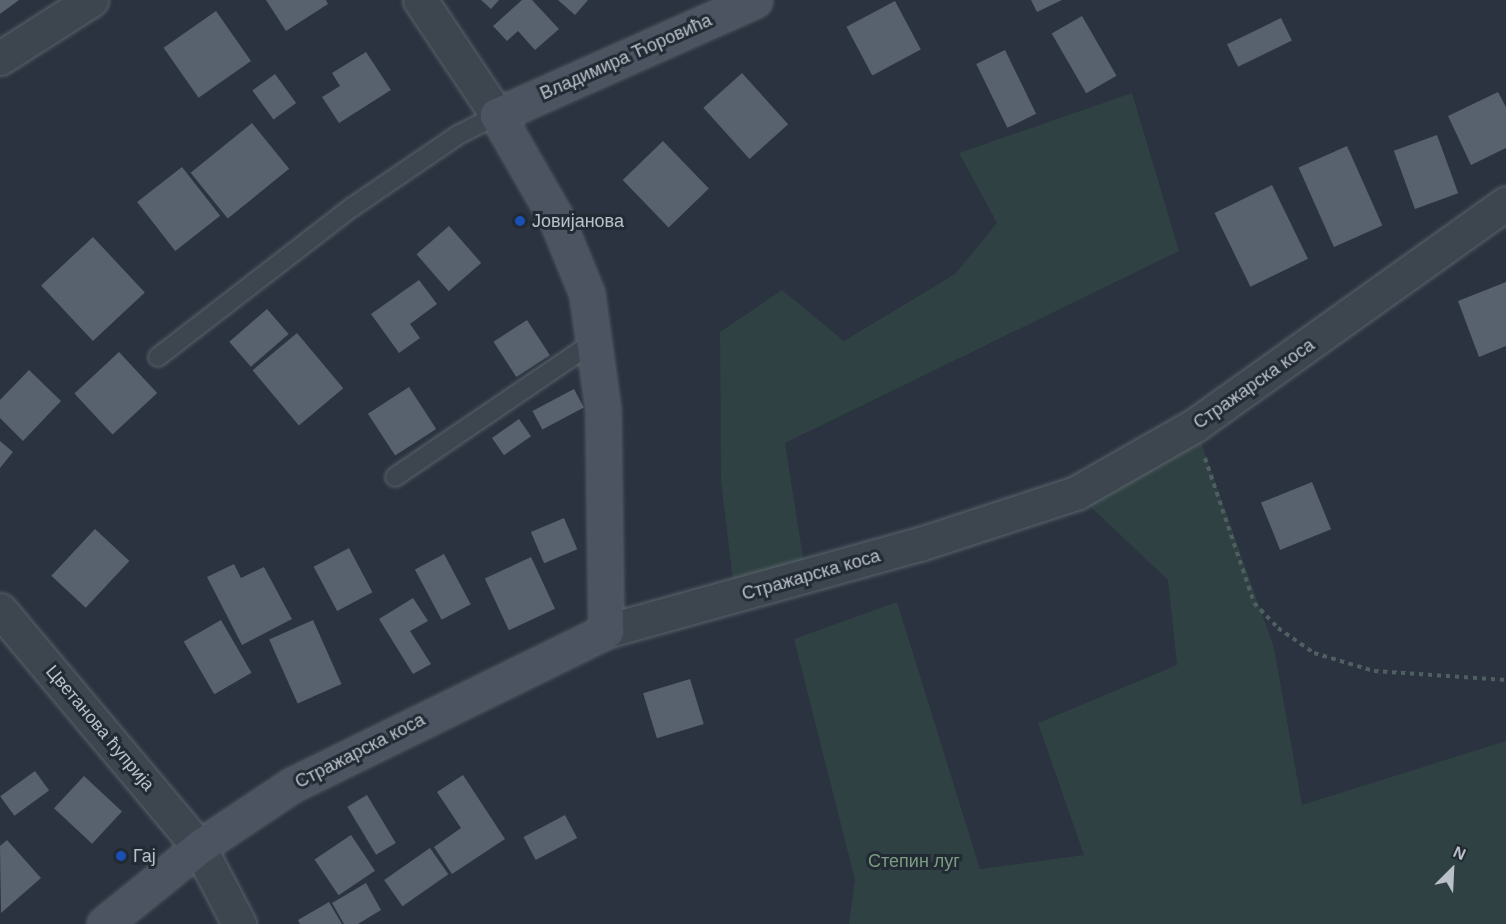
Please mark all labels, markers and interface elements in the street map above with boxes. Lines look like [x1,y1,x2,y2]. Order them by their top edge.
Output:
street label: Владимира Ћоровића [537,9,715,105]
place label: Јовијанова [532,210,624,232]
marker: Јовијанова [513,214,527,228]
street label: Стражарска коса [1189,334,1319,434]
street label: Стражарска коса [739,545,883,605]
street label: Цветанова ћуприја [41,661,159,795]
street label: Стражарска коса [292,709,428,793]
north arrow [1422,840,1482,900]
text: N [1451,843,1468,863]
place label: Гај [133,845,156,867]
marker: Гај [114,849,128,863]
park label: Степин луг [868,850,960,872]

